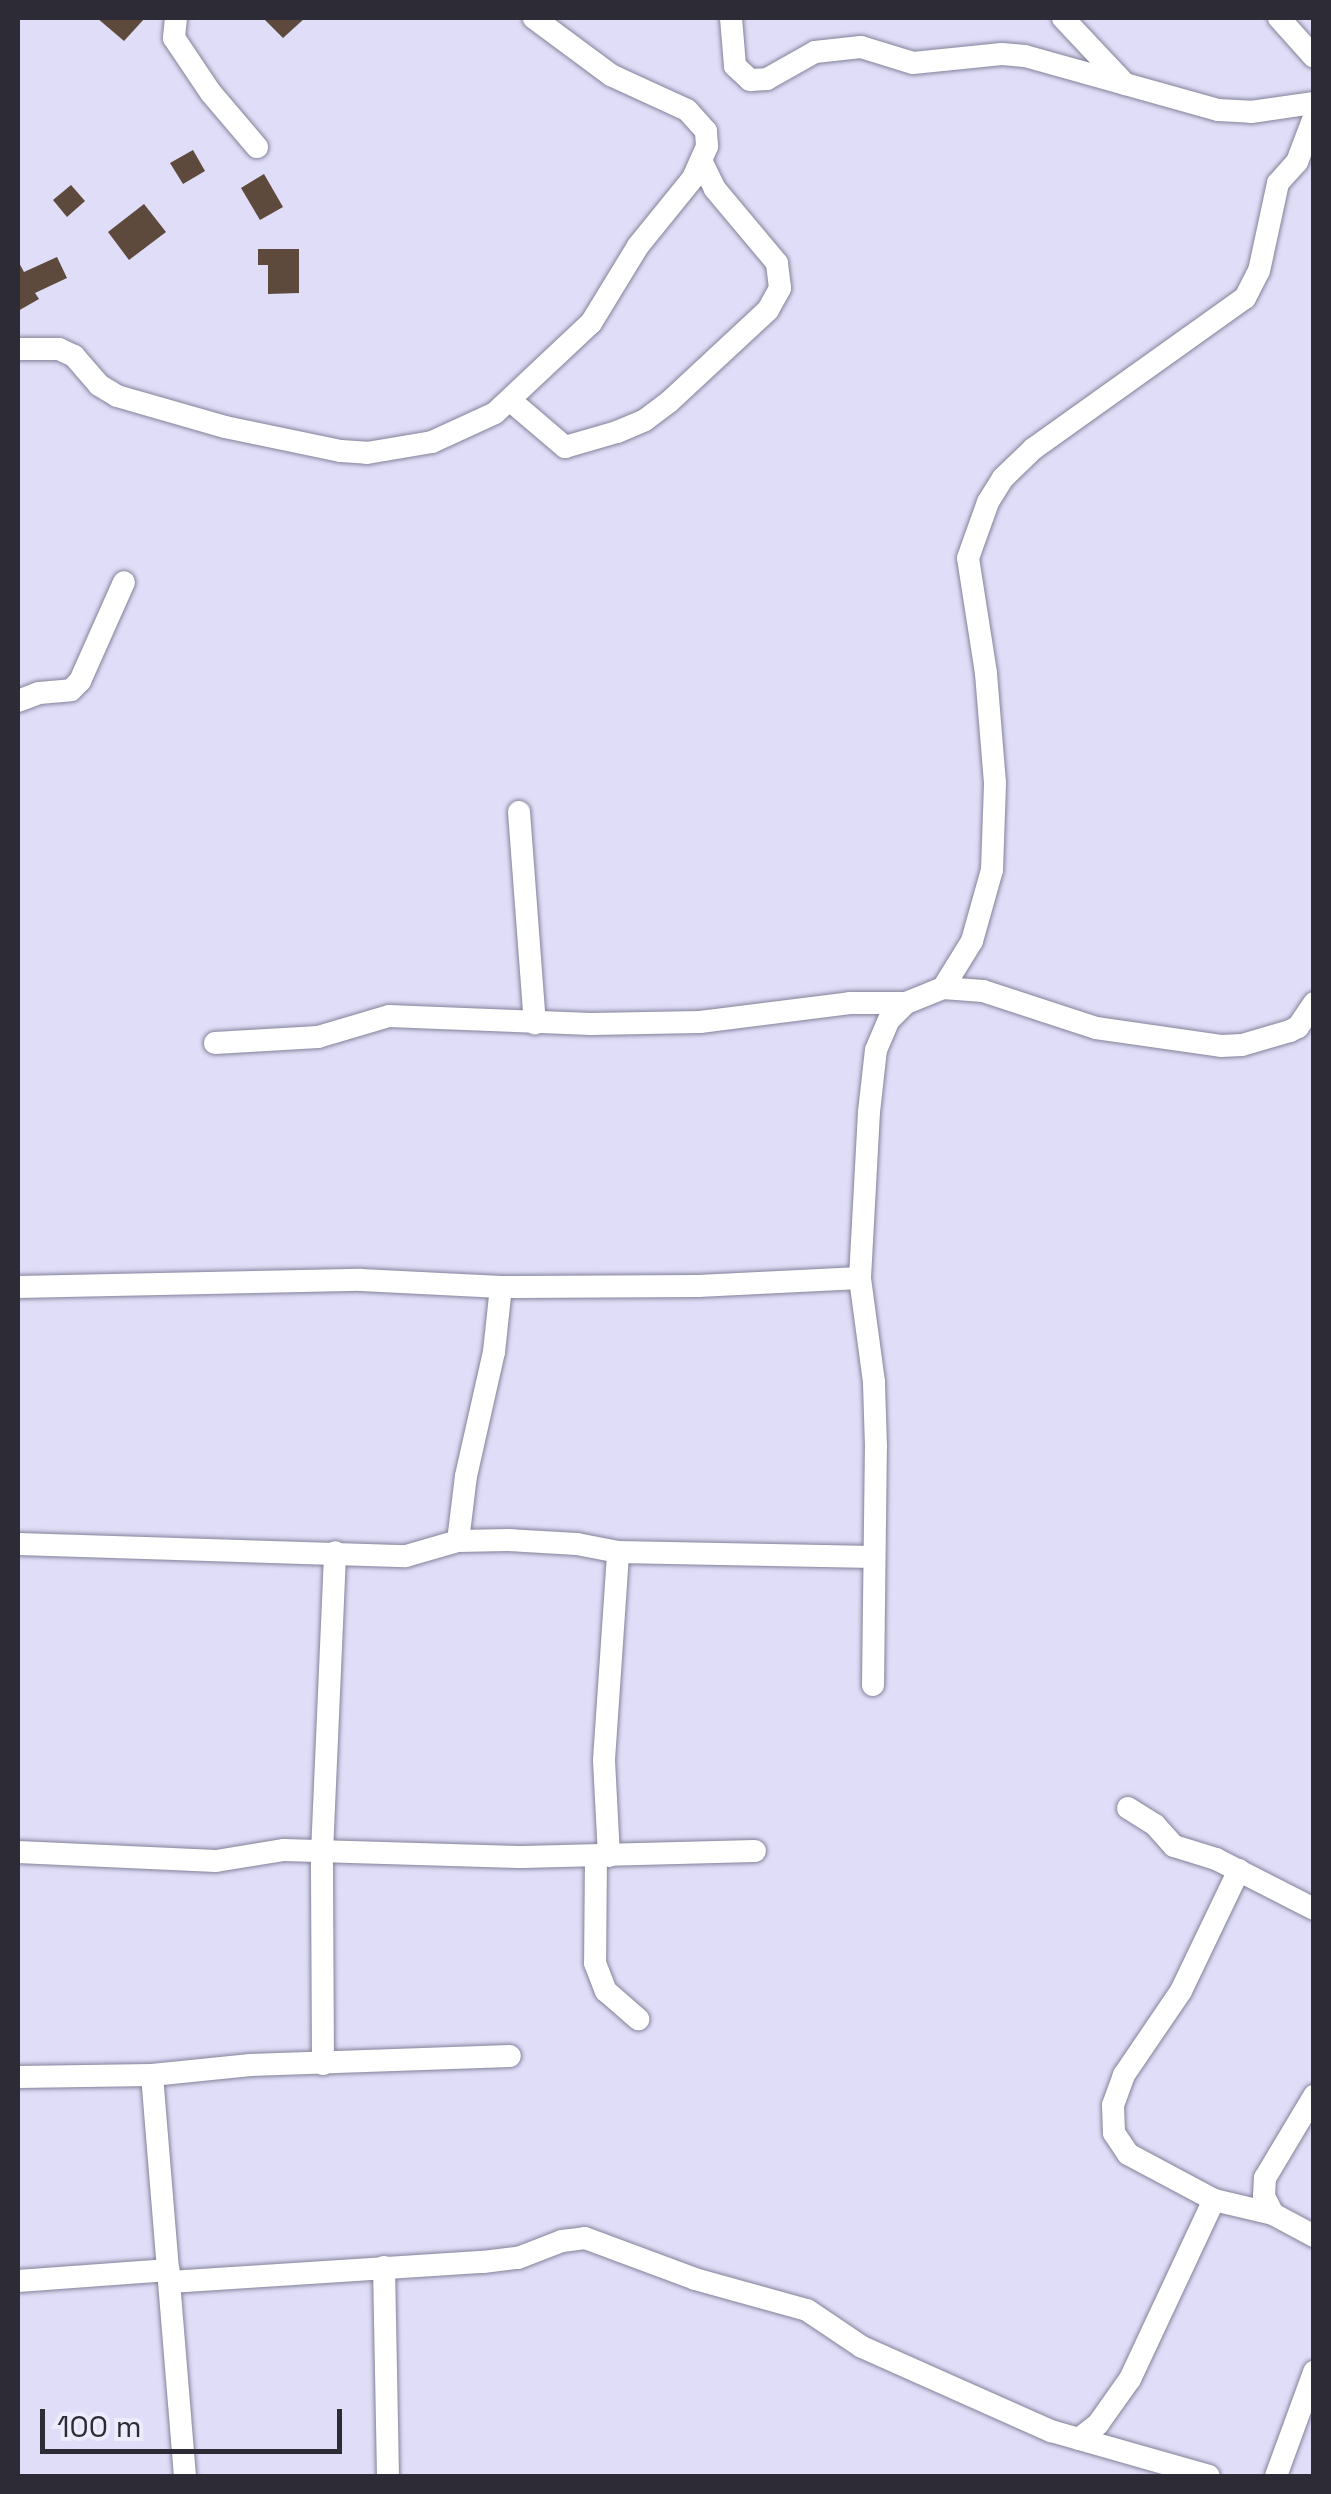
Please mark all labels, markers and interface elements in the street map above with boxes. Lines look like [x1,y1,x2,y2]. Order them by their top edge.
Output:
scale bar [45,2389,348,2451]
text: 100 m [57,2407,142,2446]

